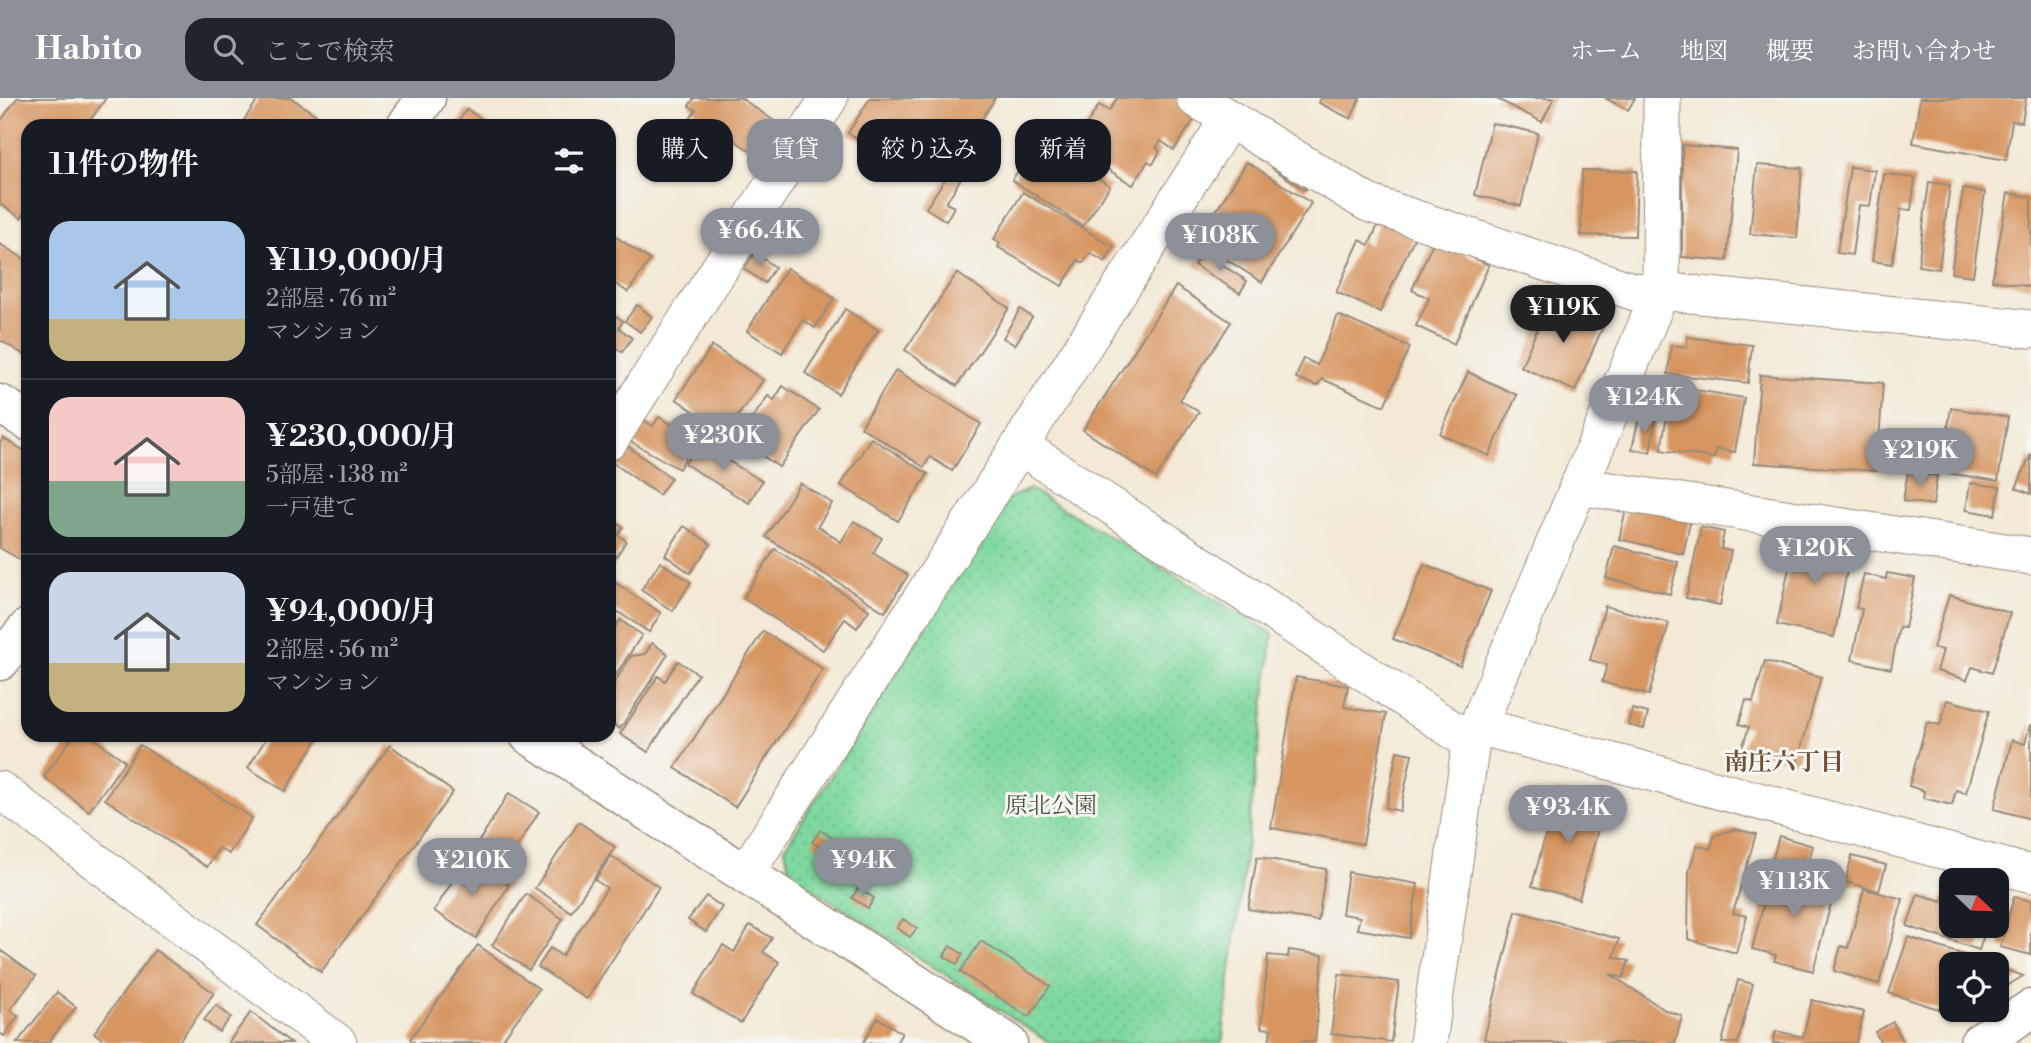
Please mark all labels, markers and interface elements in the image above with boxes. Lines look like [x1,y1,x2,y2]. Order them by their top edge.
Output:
search box [185,18,675,81]
text: Habito [35,29,143,70]
icon: search [209,30,247,68]
text: ここで検索 [265,36,395,68]
text: ホーム [1570,37,1642,67]
text: 地図 [1680,37,1728,67]
text: 概要 [1766,37,1814,67]
text: お問い合わせ [1852,37,1996,67]
chip: 購入 [637,119,733,182]
chip: 賃貸 [747,119,843,182]
chip: 絞り込み [857,119,1001,182]
chip: 新着 [1015,119,1111,182]
icon: filters [550,142,588,180]
text: 11件の物件 [49,146,199,184]
pin: ¥66.4K [703,208,817,268]
pin: ¥108K [1171,214,1269,273]
text: ¥66.4K [717,217,803,245]
text: ¥108K [1181,222,1259,250]
text: ¥119,000/月 [266,242,448,280]
icon: home [105,249,189,333]
text: 2部屋 · 76 m² [266,285,396,313]
pin: ¥119K [1514,286,1612,345]
text: ¥119K [1526,294,1600,322]
text: マンション [266,318,380,346]
pin: ¥124K [1595,376,1693,435]
text: ¥124K [1605,384,1683,412]
pin: ¥230K [674,414,772,473]
text: ¥230,000/月 [266,418,458,456]
text: ¥230K [682,422,764,450]
icon: home [105,425,189,509]
pin: ¥219K [1871,428,1969,488]
text: ¥219K [1882,437,1958,465]
text: 5部屋 · 138 m² [266,461,408,489]
text: 一戸建て [266,494,358,522]
pin: ¥120K [1766,526,1864,586]
text: ¥120K [1776,535,1854,563]
text: ¥94,000/月 [266,593,438,631]
icon: home [105,600,189,684]
text: 2部屋 · 56 m² [266,636,398,664]
text: マンション [266,669,380,697]
district label: 南庄六丁目 [1724,748,1844,778]
pin: ¥93.4K [1511,786,1625,845]
park label: 原北公園 [1005,792,1097,820]
text: ¥93.4K [1525,794,1611,822]
pin: ¥210K [423,838,521,898]
pin: ¥94K [822,838,904,898]
text: ¥210K [433,847,511,875]
text: ¥94K [830,847,896,875]
pin: ¥113K [1745,860,1843,919]
text: ¥113K [1758,868,1830,896]
north arrow [1939,868,2009,938]
map controls [1939,868,2009,1022]
button: locate [1939,952,2009,1022]

